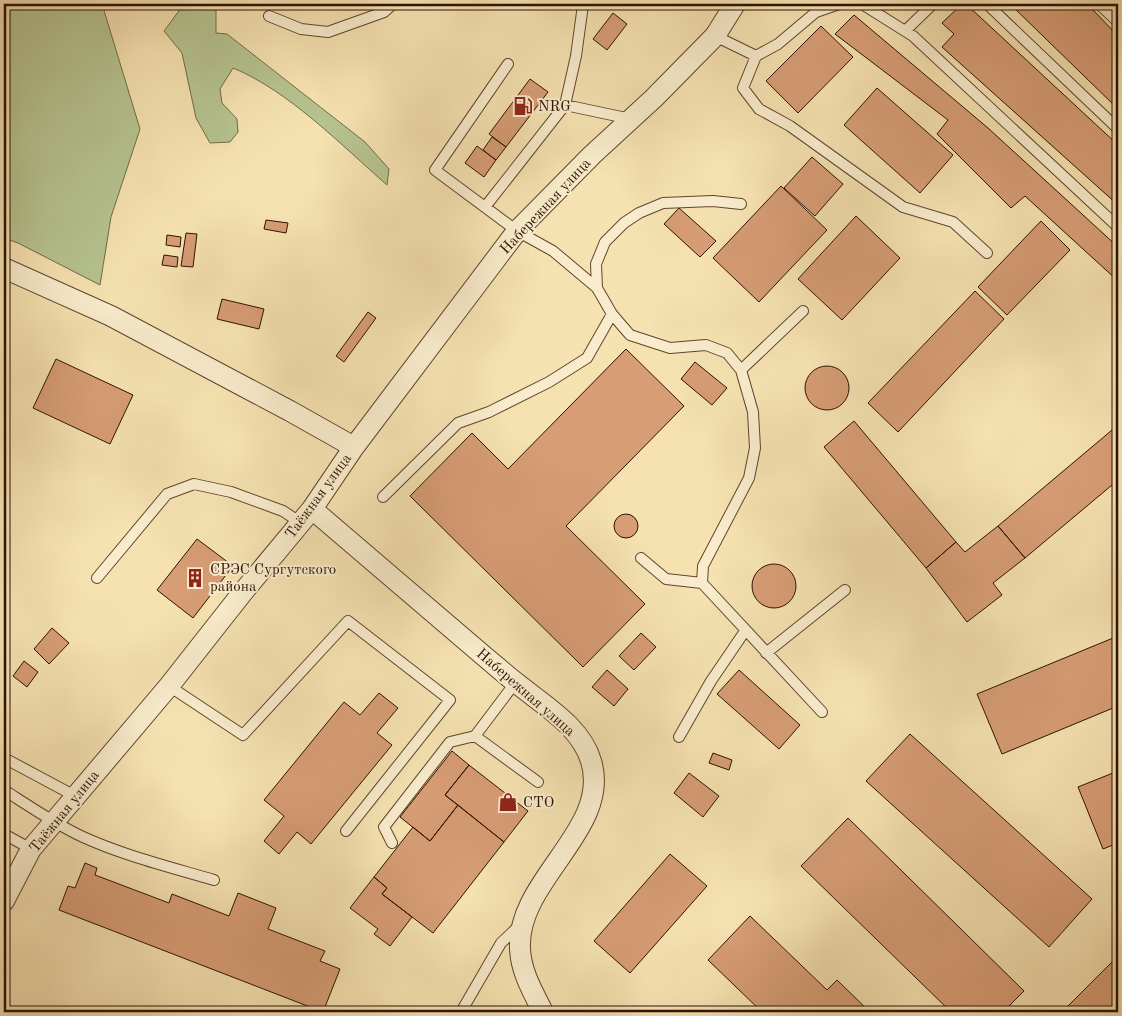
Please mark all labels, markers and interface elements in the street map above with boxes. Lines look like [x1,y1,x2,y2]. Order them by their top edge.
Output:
fuel station icon: NRG [512,95,534,117]
place label: NRG [538,100,571,115]
street label: Набережная улица [498,156,595,258]
street label: Таёжная улица [283,451,355,542]
place label: СРЭС Сургутского района [210,563,336,595]
building icon: СРЭС Сургутского района [184,567,206,589]
street label: Набережная улица [473,646,578,740]
street label: Таёжная улица [28,768,103,856]
shop icon: СТО [497,791,519,813]
place label: СТО [523,796,554,811]

